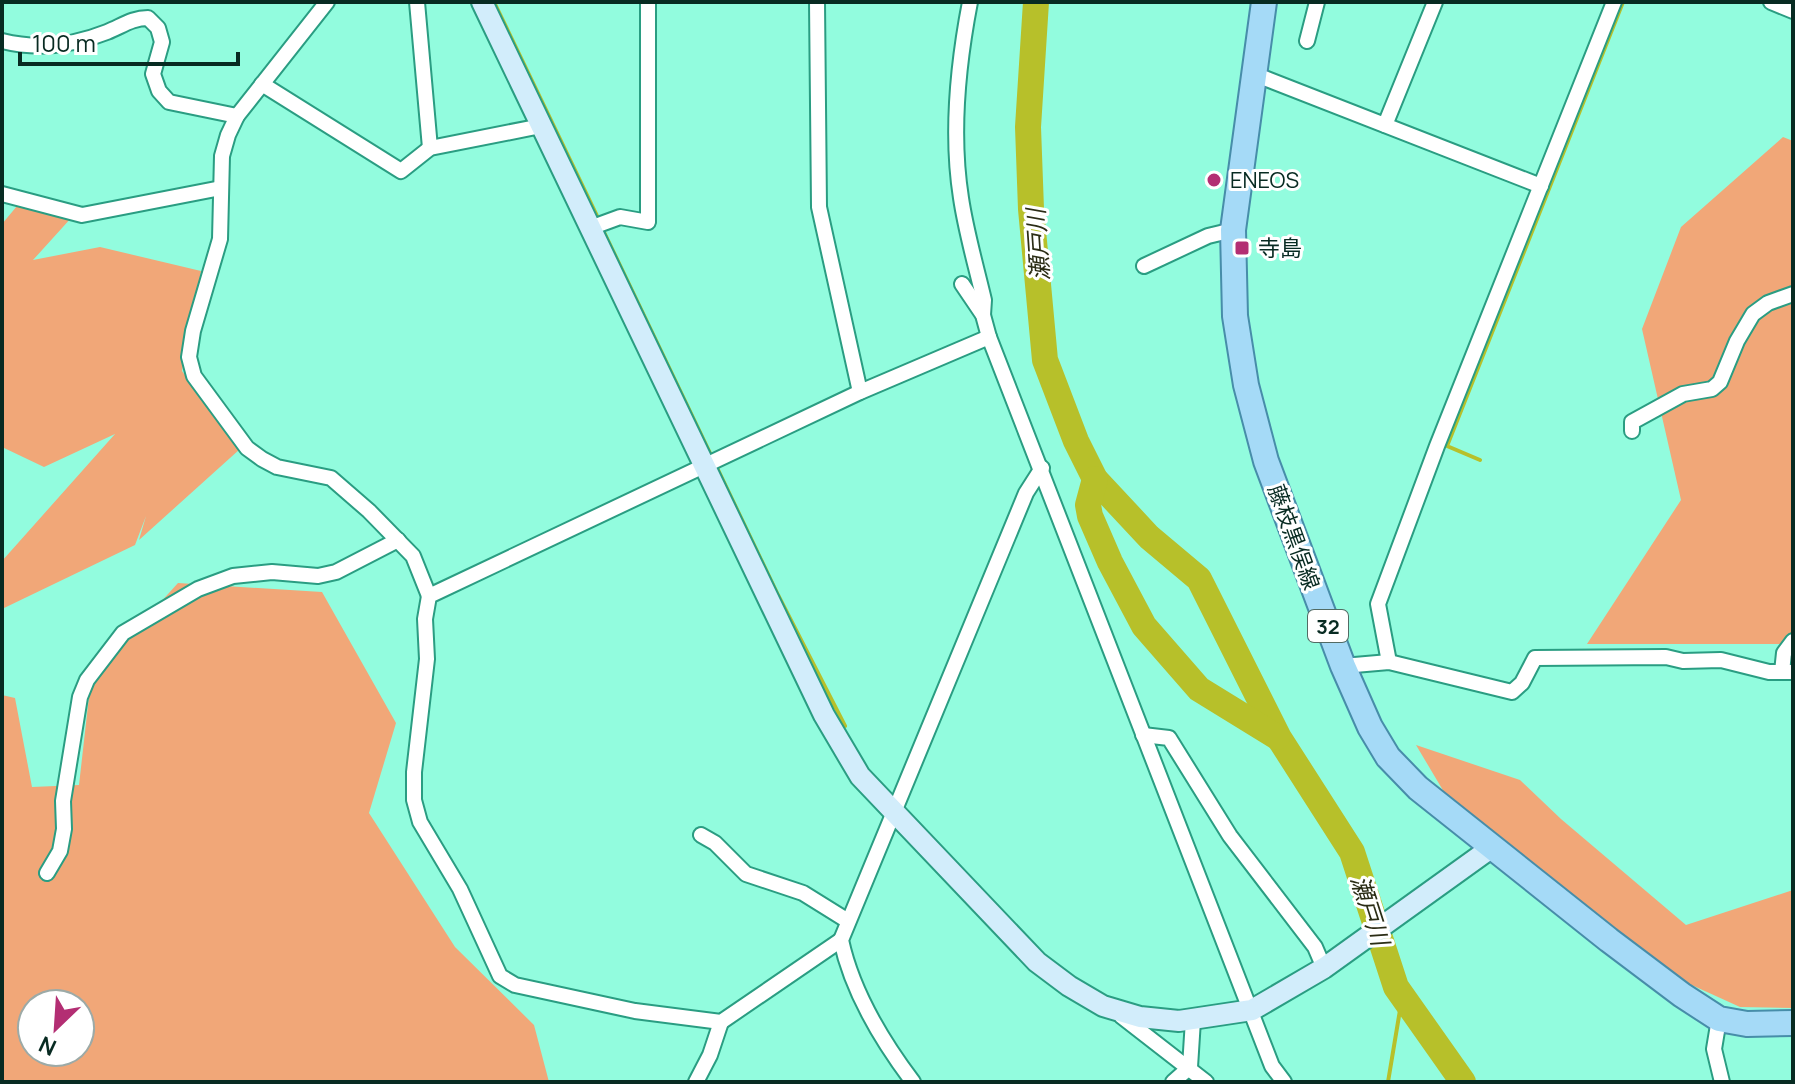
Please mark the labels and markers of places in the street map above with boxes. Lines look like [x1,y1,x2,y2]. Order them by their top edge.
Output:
place label: ENEOS [1230,165,1299,195]
marker: ENEOS [1205,171,1223,189]
place label: 寺島 [1258,233,1302,263]
marker: 寺島 [1233,239,1251,257]

